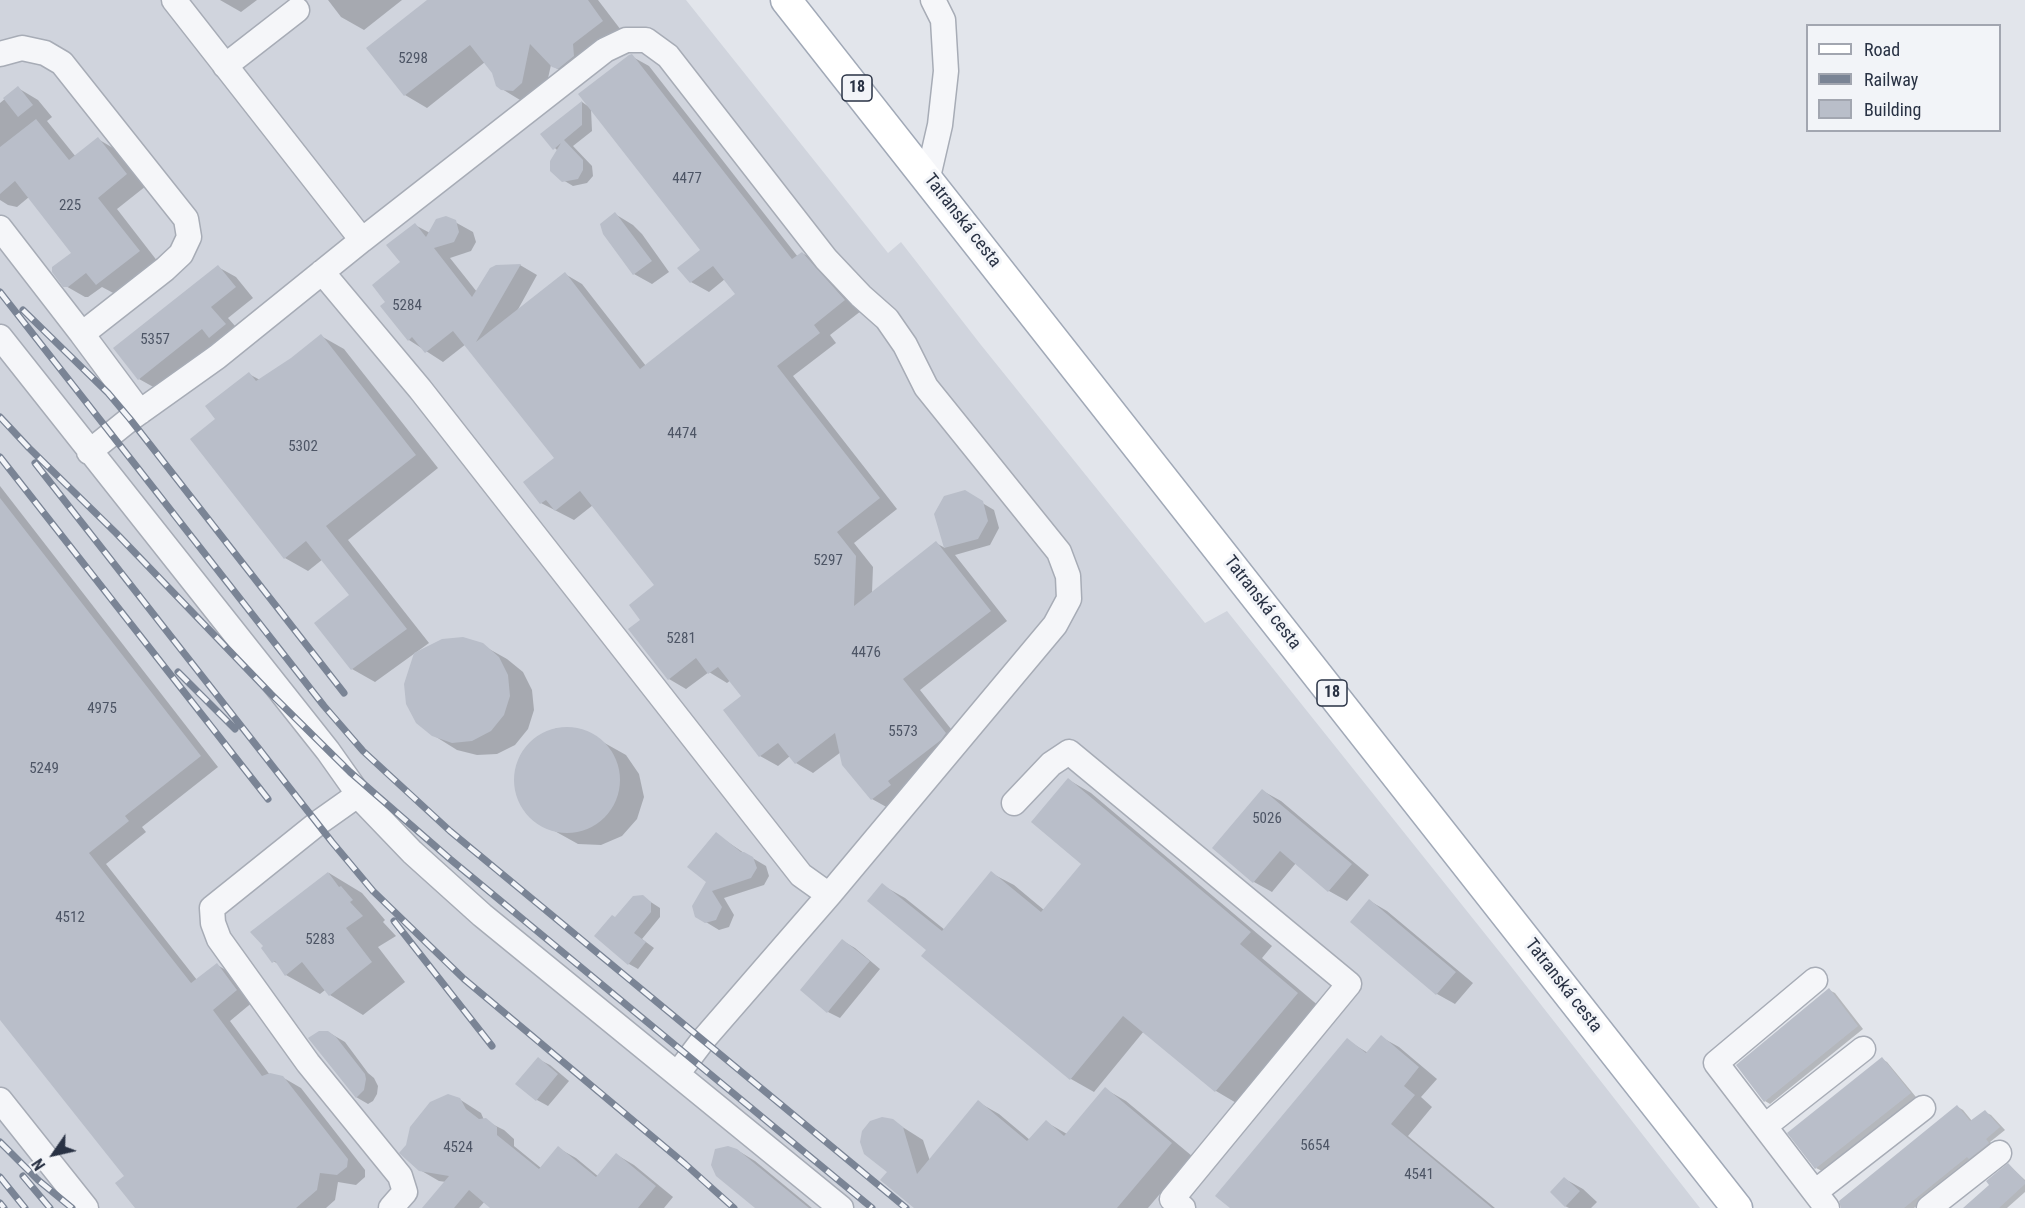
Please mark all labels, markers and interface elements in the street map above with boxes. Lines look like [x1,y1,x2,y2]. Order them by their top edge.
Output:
legend [1806,24,2001,132]
text: Road [1864,39,1900,60]
house number: 5298 [398,50,428,68]
text: Railway [1864,69,1918,90]
road number: 18 [842,75,872,101]
text: Building [1864,99,1921,120]
house number: 4477 [672,170,702,188]
street label: Tatranská cesta [919,170,1005,272]
house number: 225 [59,197,81,215]
house number: 5284 [392,297,422,315]
house number: 5357 [140,331,170,349]
house number: 4474 [667,425,697,443]
house number: 5302 [288,438,318,456]
house number: 5297 [813,552,843,570]
street label: Tatranská cesta [1219,552,1305,654]
house number: 5281 [666,630,696,648]
house number: 4476 [851,644,881,662]
road number: 18 [1317,680,1347,706]
house number: 4975 [87,700,117,718]
house number: 5573 [888,723,918,741]
house number: 5249 [29,760,59,778]
house number: 5026 [1252,810,1282,828]
house number: 4512 [55,909,85,927]
house number: 5283 [305,931,335,949]
street label: Tatranská cesta [1520,935,1606,1037]
north arrow [24,1124,84,1184]
house number: 5654 [1300,1137,1330,1155]
house number: 4524 [443,1139,473,1157]
text: N [28,1155,49,1174]
house number: 4541 [1404,1166,1434,1184]

